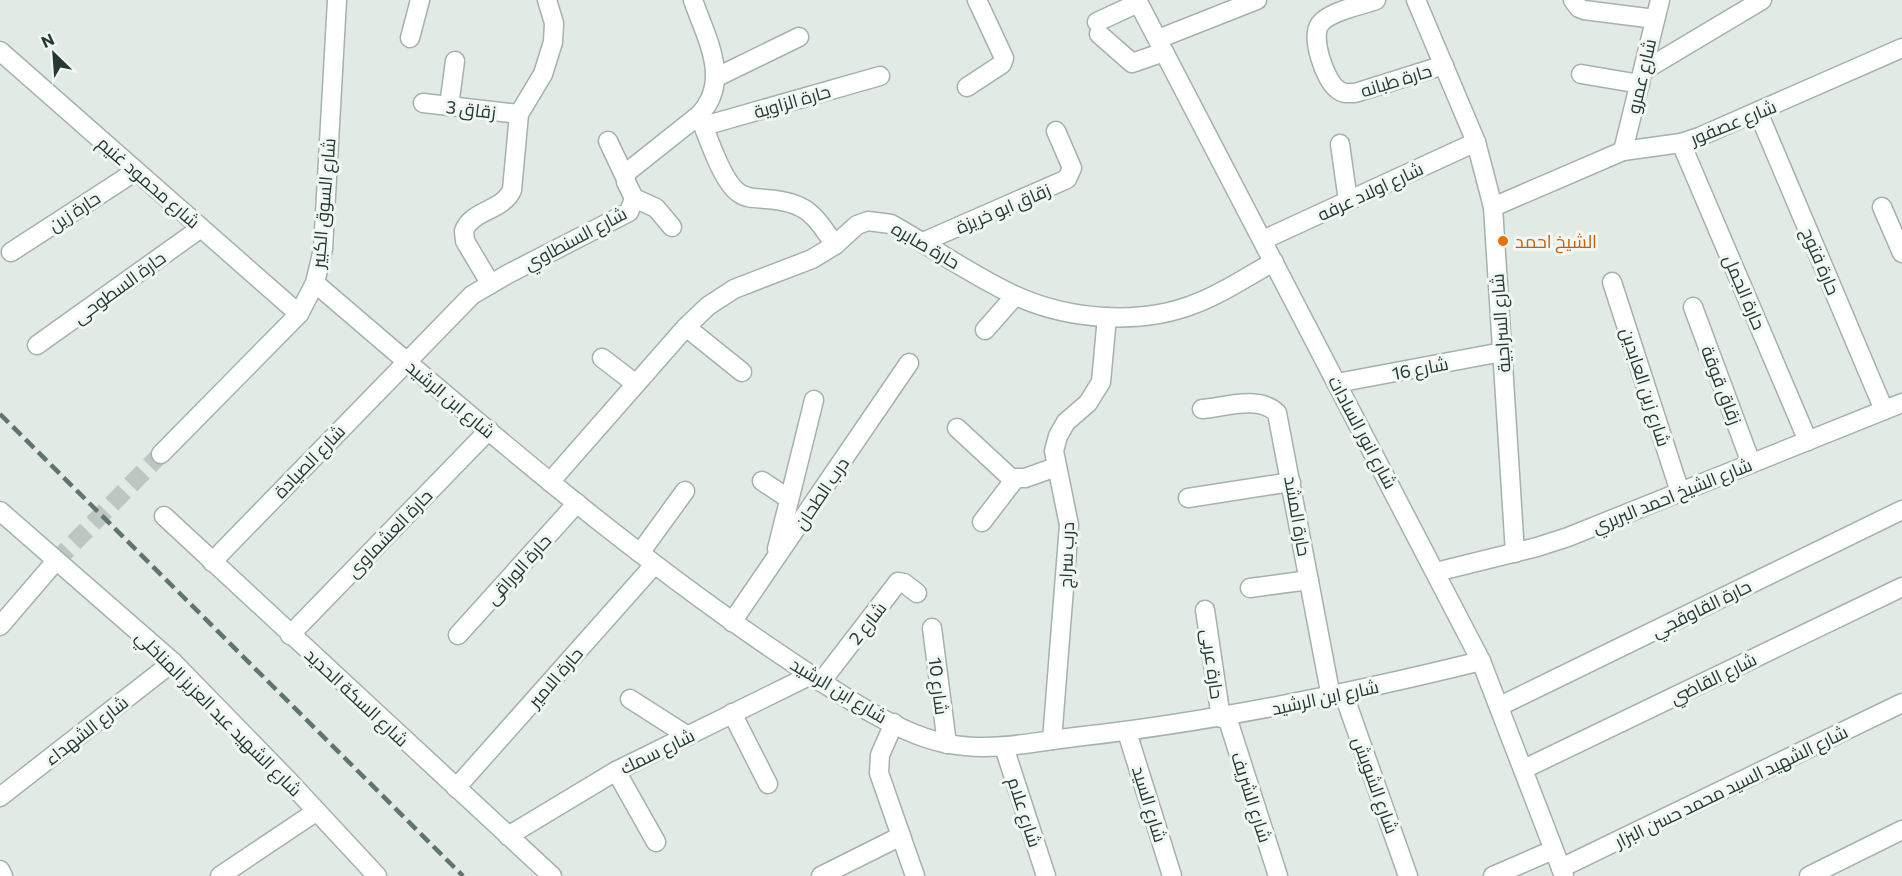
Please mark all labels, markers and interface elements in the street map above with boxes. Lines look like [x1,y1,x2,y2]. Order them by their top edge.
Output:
north arrow [24,24,84,84]
text: N [38,29,57,51]
street label: شارع عمرو [1622,36,1662,116]
street label: حارة طبانه [1358,59,1435,102]
street label: حارة الزاوية [751,80,833,123]
street label: زقاق 3 [444,95,497,125]
street label: شارع عصفور [1686,95,1780,151]
street label: شارع محمود غنيم [92,132,205,234]
street label: شارع السوق الكبير [306,137,342,270]
street label: شارع اولاد عرفه [1314,157,1427,227]
street label: زقاق ابو خريزة [952,178,1055,240]
street label: حارة زين [44,186,105,237]
street label: شارع السنطاوي [520,202,632,278]
street label: حارة صابره [888,217,964,274]
street label: حارة فتوح [1795,224,1845,299]
place label: الشيخ احمد [1515,230,1597,254]
marker: الشيخ احمد [1496,234,1510,248]
street label: حارة السطوحى [68,246,170,329]
street label: حارة الجمل [1718,251,1771,333]
street label: شارع السراجية [1486,273,1516,373]
street label: شارع زين العابدين [1615,325,1676,450]
street label: زقاق قوقة [1695,342,1747,428]
street label: شارع 16 [1390,352,1450,386]
street label: شارع ابن الرشيد [401,356,500,444]
street label: شارع انور السادات [1322,372,1402,493]
street label: شارع الصيادة [269,420,351,504]
street label: درب الطحان [789,453,854,534]
street label: شارع الشيخ احمد البربري [1589,453,1757,541]
street label: حارة المشد [1279,474,1316,558]
street label: حارة العشماوى [341,484,437,582]
street label: درب سراج [1054,521,1080,589]
street label: حارة الوراقى [481,529,556,609]
street label: حارة القاوقجي [1648,574,1756,645]
street label: شارع 2 [843,597,892,650]
street label: شارع الشهيد عبد العزيز المناخلي [128,625,307,804]
street label: حارة عربى [1196,627,1229,701]
street label: حارة الامير [522,642,588,713]
street label: شارع السكة الحديد [299,643,414,752]
street label: شارع القاضي [1666,648,1761,711]
street label: شارع ابن الرشيد [786,653,891,729]
street label: شارع 10 [923,656,953,716]
street label: شارع ابن الرشيد [1269,675,1381,721]
street label: شارع الشهداء [40,691,133,771]
street label: شارع الشهيد السيد محمد حسن البزار [1610,720,1852,854]
street label: شارع سمك [616,724,699,780]
street label: شارع الشويش [1346,734,1404,837]
street label: شارع الشريف [1225,749,1277,846]
street label: شارع السيد [1126,763,1172,845]
street label: شارع علام [1001,774,1047,850]

